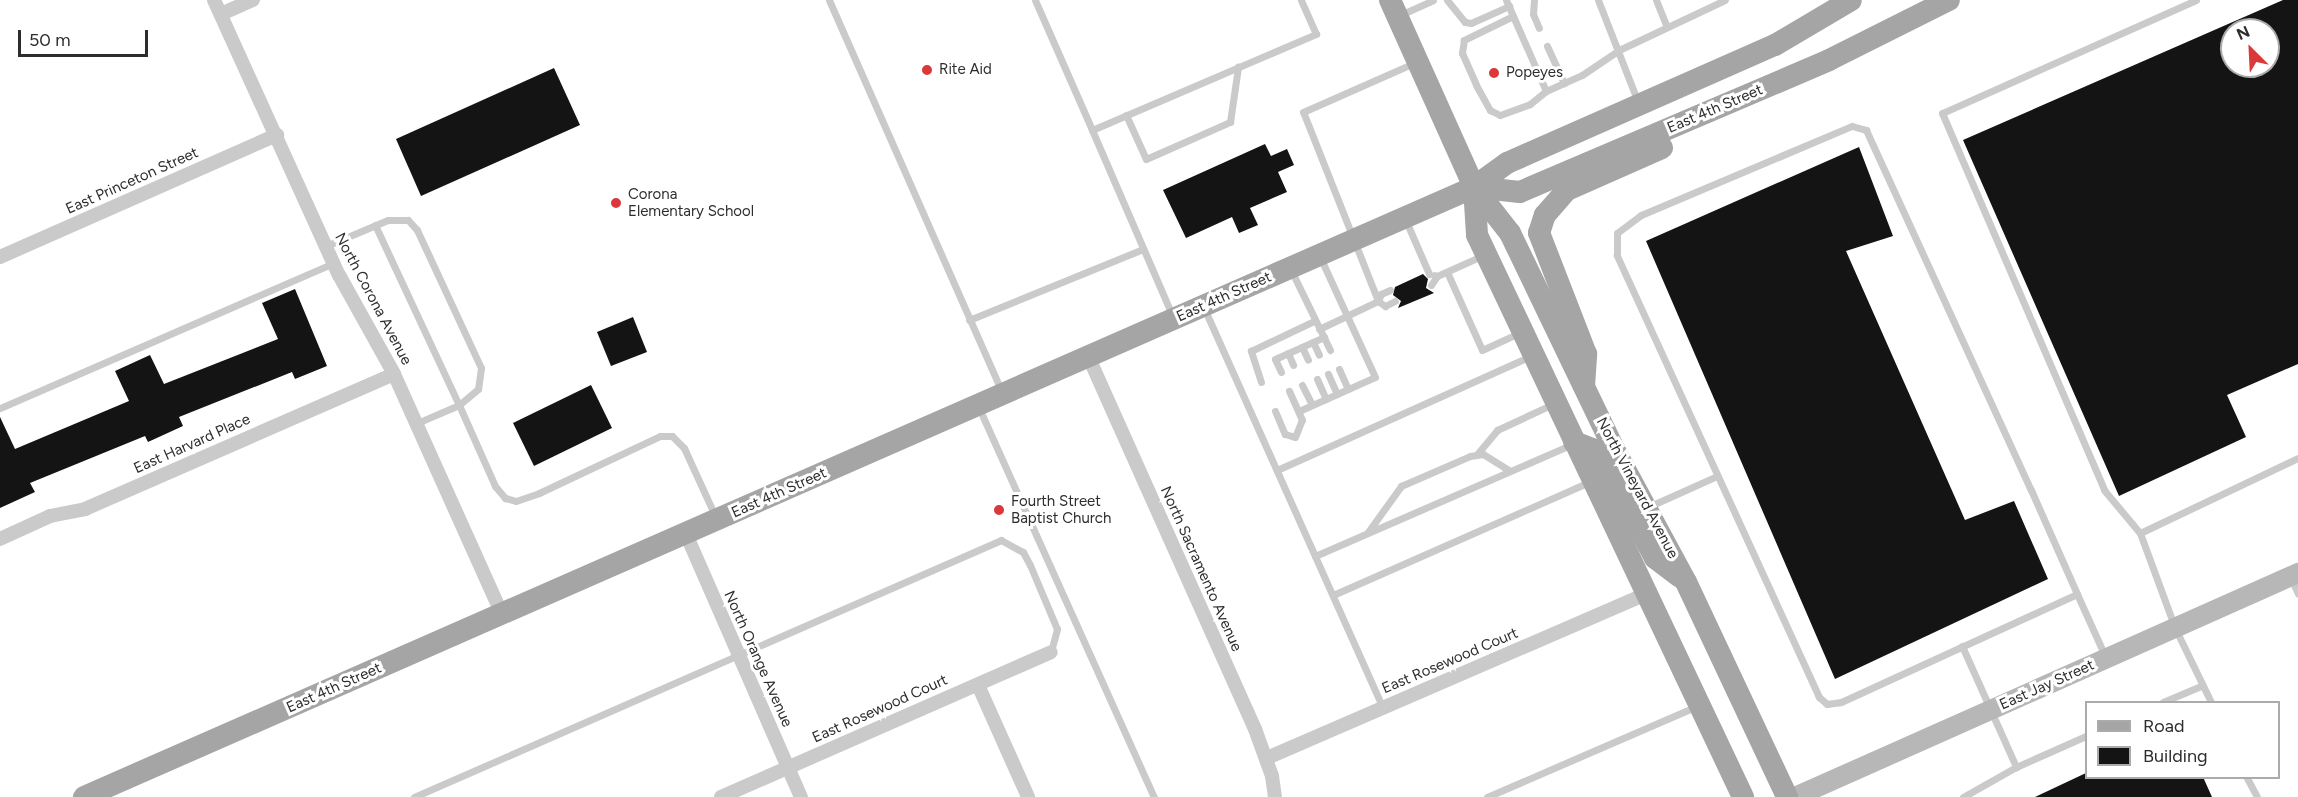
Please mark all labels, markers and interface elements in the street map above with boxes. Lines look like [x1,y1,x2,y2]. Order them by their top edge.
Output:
scale bar [21,18,152,56]
north arrow [2220,18,2280,78]
text: N [2234,22,2253,44]
text: 50 m [29,29,71,51]
place label: Rite Aid [939,61,992,79]
marker: Rite Aid [920,63,934,77]
place label: Popeyes [1506,64,1563,82]
marker: Popeyes [1487,66,1501,80]
street label: East 4th Street [1665,81,1765,137]
street label: East Princeton Street [63,144,201,218]
place label: Corona Elementary School [628,185,754,220]
marker: Corona Elementary School [609,196,623,210]
street label: North Corona Avenue [331,230,415,368]
street label: East 4th Street [1174,268,1274,326]
street label: East Harvard Place [131,410,253,478]
street label: North Vineyard Avenue [1592,414,1682,562]
street label: East 4th Street [729,464,829,522]
street label: North Sacramento Avenue [1156,484,1246,654]
place label: Fourth Street Baptist Church [1011,492,1111,527]
marker: Fourth Street Baptist Church [992,503,1006,517]
street label: North Orange Avenue [720,588,796,730]
street label: East Rosewood Court [1379,624,1521,698]
street label: East Jay Street [1997,656,2097,714]
street label: East 4th Street [284,659,384,717]
street label: East Rosewood Court [810,671,950,747]
legend [2085,701,2280,779]
text: Road [2143,715,2184,737]
text: Building [2143,745,2208,767]

